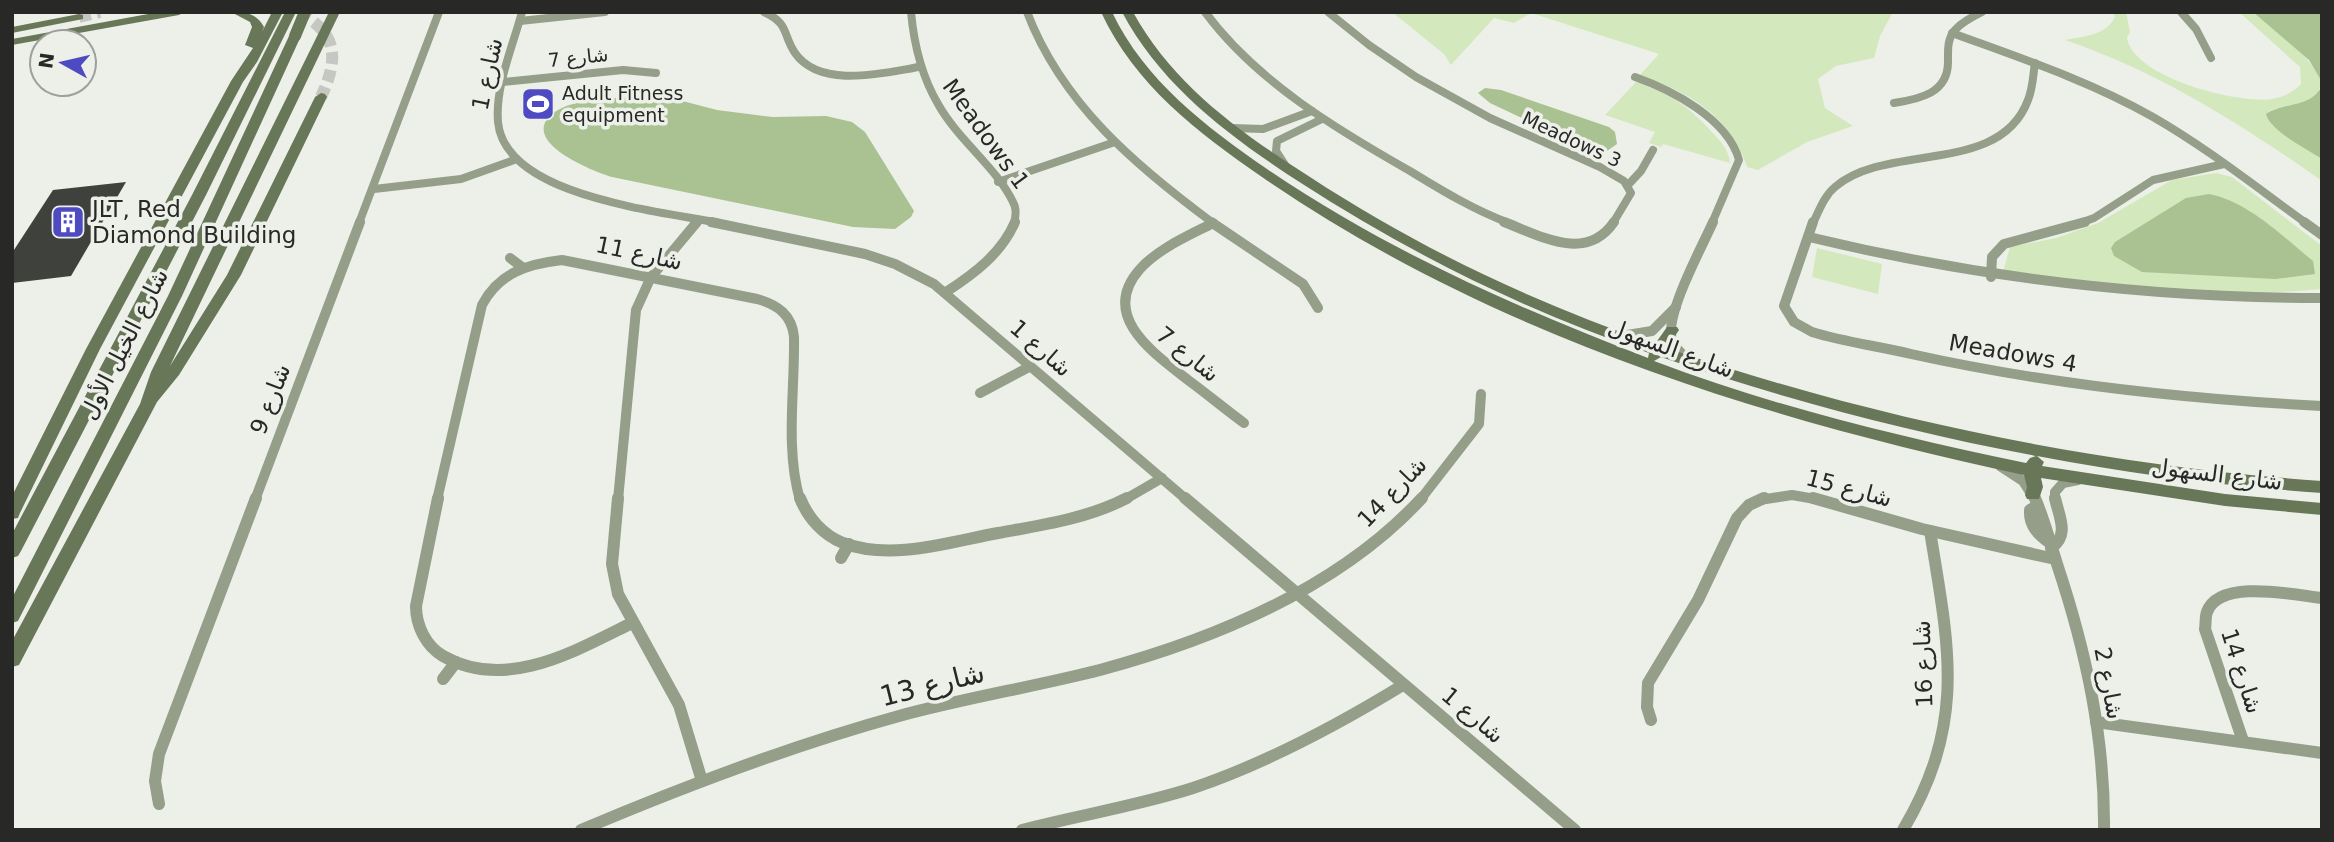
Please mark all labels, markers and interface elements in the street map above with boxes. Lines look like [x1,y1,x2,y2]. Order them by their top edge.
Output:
north arrow [28,28,98,98]
street label: شارع 1 [467,36,508,113]
street label: شارع 7 [547,43,609,72]
text: N [34,51,58,70]
street label: Meadows 1 [937,74,1035,194]
place label: Adult Fitness equipment [562,82,683,126]
sports icon: Adult Fitness equipment [519,85,557,123]
street label: Meadows 3 [1519,106,1625,172]
place label: JLT, Red Diamond Building [90,196,296,248]
building icon: JLT, Red Diamond Building [49,203,87,241]
street label: شارع 11 [593,231,685,276]
street label: شارع الخيل الأول [74,264,174,424]
street label: شارع السهول [1604,313,1737,384]
street label: شارع 1 [1004,314,1077,383]
street label: شارع 7 [1151,321,1225,388]
street label: Meadows 4 [1947,329,2079,377]
street label: شارع 9 [245,360,296,438]
street label: شارع 14 [1352,451,1433,533]
street label: شارع السهول [2150,453,2284,496]
street label: شارع 15 [1803,464,1895,513]
street label: شارع 16 [1908,620,1939,708]
street label: شارع 14 [2215,625,2268,717]
street label: شارع 2 [2088,645,2129,722]
street label: شارع 13 [876,656,988,713]
street label: شارع 1 [1436,682,1509,749]

